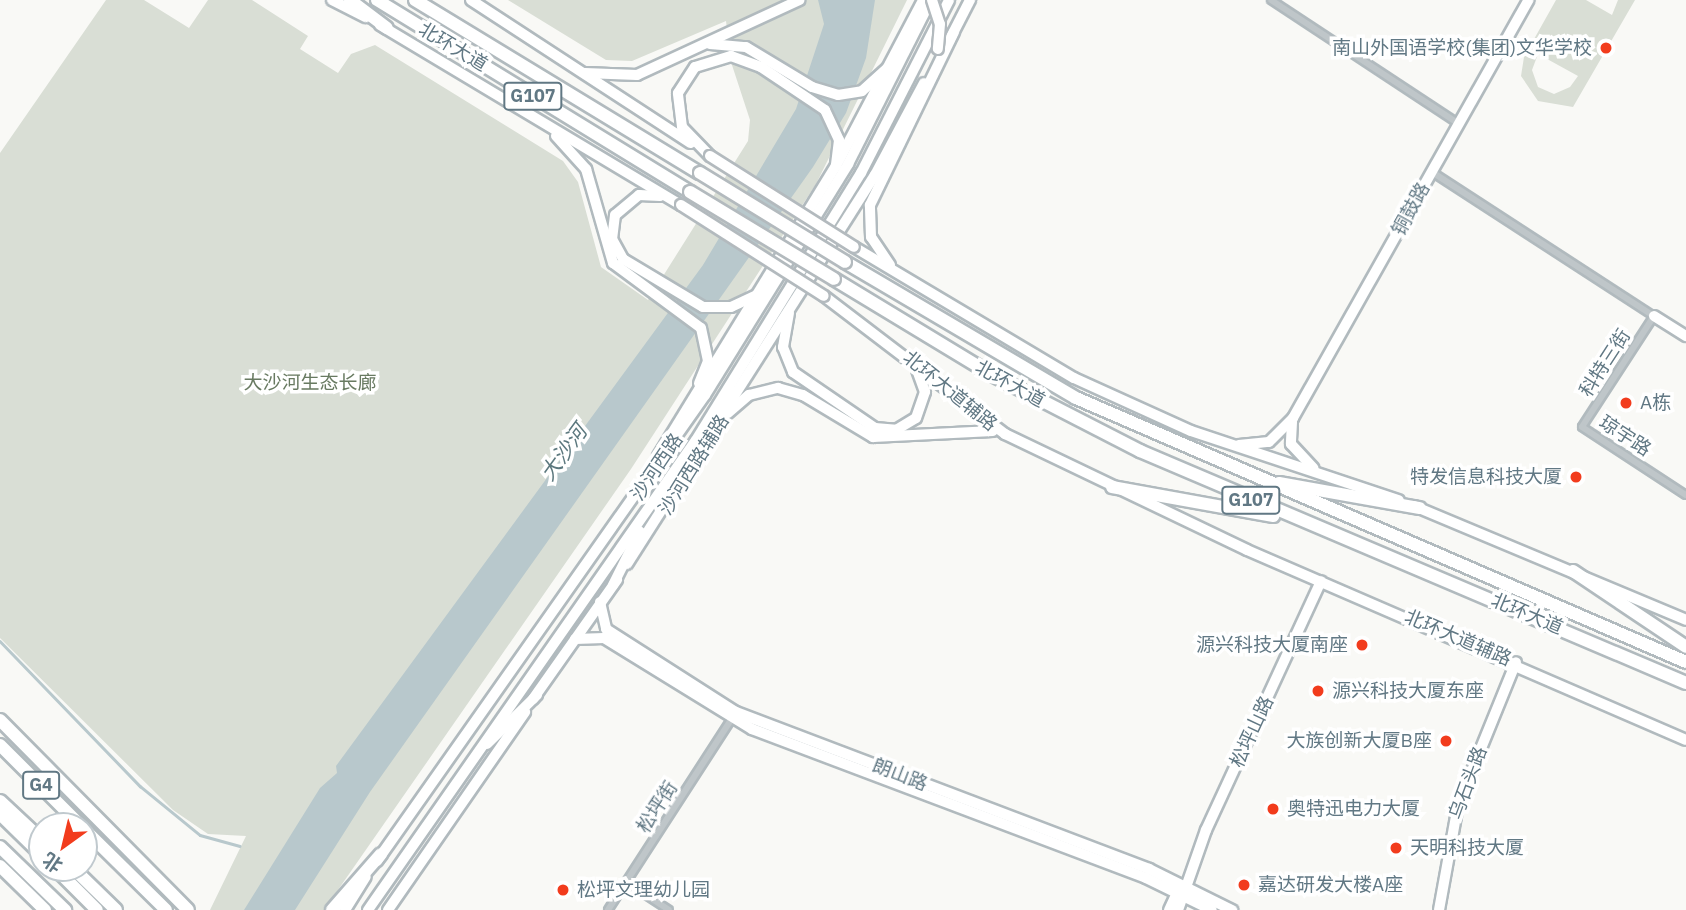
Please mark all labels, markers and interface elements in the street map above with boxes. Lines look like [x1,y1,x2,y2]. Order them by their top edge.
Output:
street label: 北环大道 [415,18,491,76]
place label: 南山外国语学校(集团)文华学校 [1332,37,1592,59]
marker: 南山外国语学校(集团)文华学校 [1598,40,1614,56]
road number: G107 [503,82,563,110]
street label: 铜鼓路 [1387,179,1435,239]
street label: 科特三街 [1575,325,1635,401]
street label: 北环大道辅路 [899,346,1001,436]
street label: 北环大道 [971,356,1049,412]
park label: 大沙河生态长廊 [244,372,376,394]
place label: A栋 [1640,392,1671,414]
marker: A栋 [1618,395,1634,411]
street label: 沙河西路辅路 [654,411,734,519]
street label: 琼宇路 [1595,411,1655,461]
water label: 大沙河 [534,419,592,485]
street label: 沙河西路 [626,429,688,505]
place label: 特发信息科技大厦 [1410,466,1562,488]
marker: 特发信息科技大厦 [1568,469,1584,485]
road number: G107 [1221,486,1281,514]
street label: 北环大道 [1488,589,1566,639]
street label: 北环大道辅路 [1401,605,1515,671]
place label: 源兴科技大厦南座 [1196,634,1348,656]
marker: 源兴科技大厦南座 [1354,637,1370,653]
place label: 源兴科技大厦东座 [1332,680,1484,702]
marker: 源兴科技大厦东座 [1310,683,1326,699]
street label: 松坪山路 [1226,693,1278,771]
place label: 大族创新大厦B座 [1287,730,1432,752]
marker: 大族创新大厦B座 [1438,733,1454,749]
street label: 乌石头路 [1444,743,1492,823]
street label: 朗山路 [869,754,931,796]
road number: G4 [22,770,60,800]
street label: 松坪街 [632,777,682,837]
place label: 奥特迅电力大厦 [1287,798,1420,820]
marker: 奥特迅电力大厦 [1265,801,1281,817]
north arrow [28,812,98,882]
place label: 天明科技大厦 [1410,837,1524,859]
marker: 天明科技大厦 [1388,840,1404,856]
text: 北 [38,847,67,878]
place label: 嘉达研发大楼A座 [1258,874,1403,896]
marker: 嘉达研发大楼A座 [1236,877,1252,893]
place label: 松坪文理幼儿园 [577,879,710,901]
marker: 松坪文理幼儿园 [555,882,571,898]

